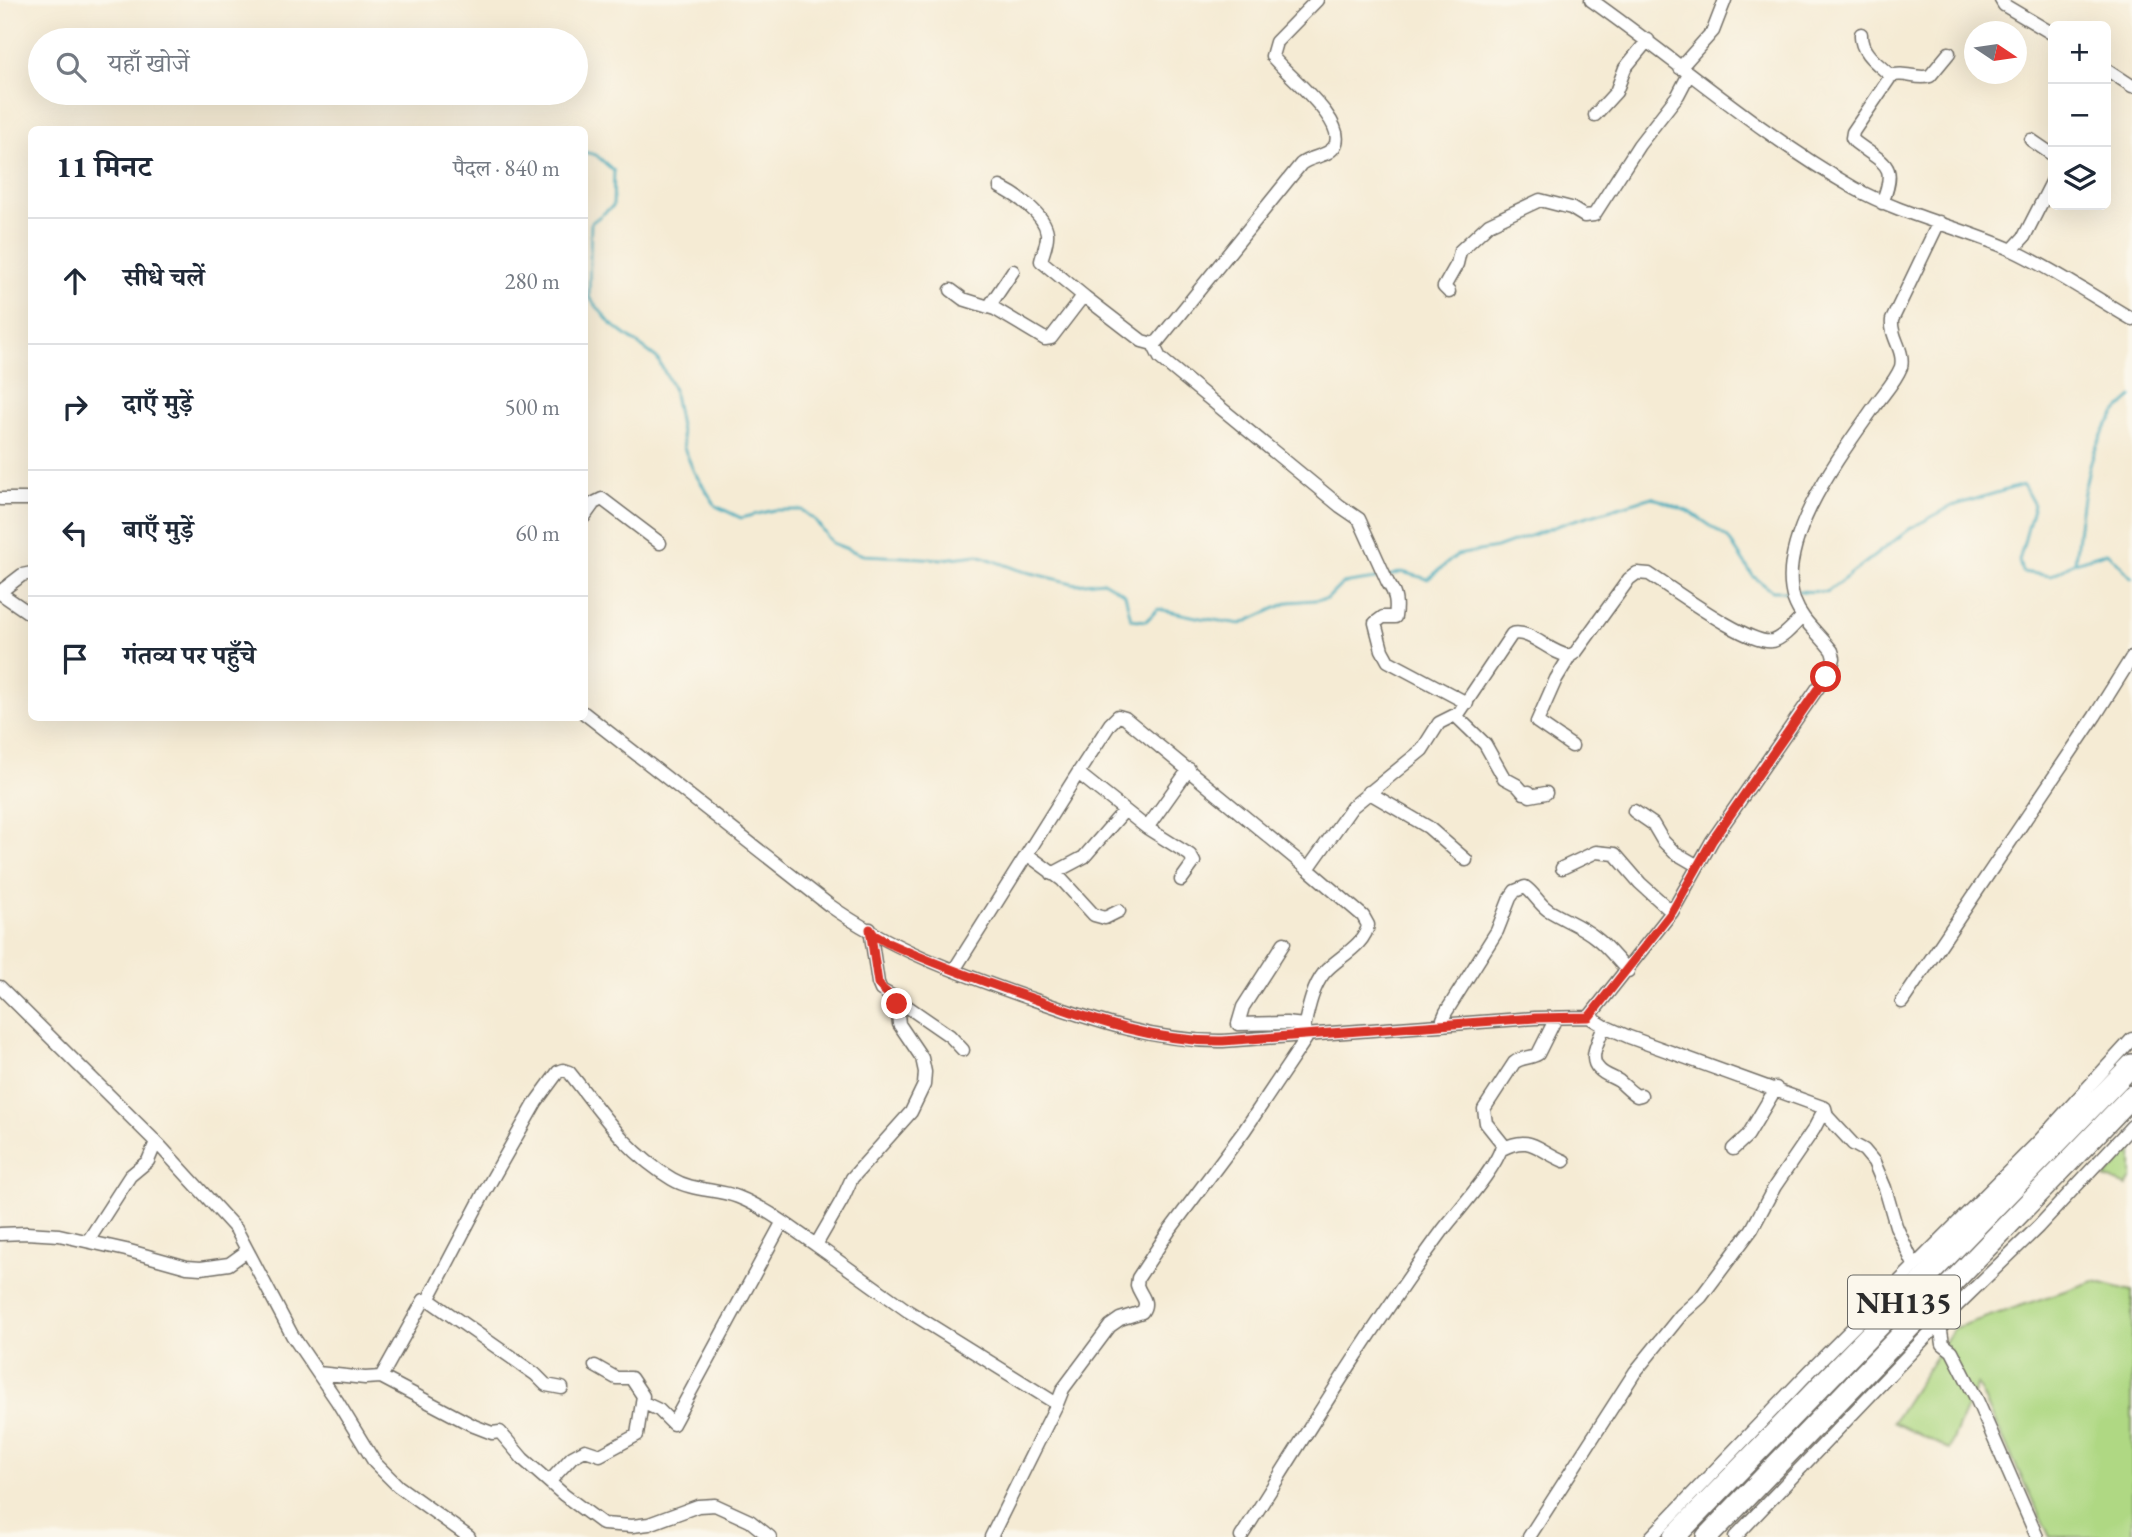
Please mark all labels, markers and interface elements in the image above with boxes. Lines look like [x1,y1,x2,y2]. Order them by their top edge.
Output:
north arrow [1964,21,2027,84]
map controls [2048,21,2111,210]
button: + [2048,21,2111,84]
search box [28,28,588,105]
text: यहाँ खोजें [108,46,189,80]
icon: search [52,48,90,86]
button: − [2048,84,2111,147]
text: 11 मिनट [56,147,152,186]
button: layers [2048,147,2111,210]
text: पैदल · 840 m [453,153,560,183]
text: सीधे चलें [123,260,205,294]
icon: ahead [56,262,94,300]
text: 280 m [504,266,560,296]
text: दाएँ मुड़ें [123,386,193,420]
icon: right [56,388,94,426]
text: 500 m [504,392,560,422]
text: बाएँ मुड़ें [123,512,194,546]
icon: left [56,514,94,552]
text: 60 m [515,518,560,548]
text: गंतव्य पर पहुँचे [123,638,256,672]
icon: arrive [56,640,94,678]
route start [1810,661,1841,692]
route end [881,988,912,1019]
road number: NH135 [1848,1276,1960,1328]

